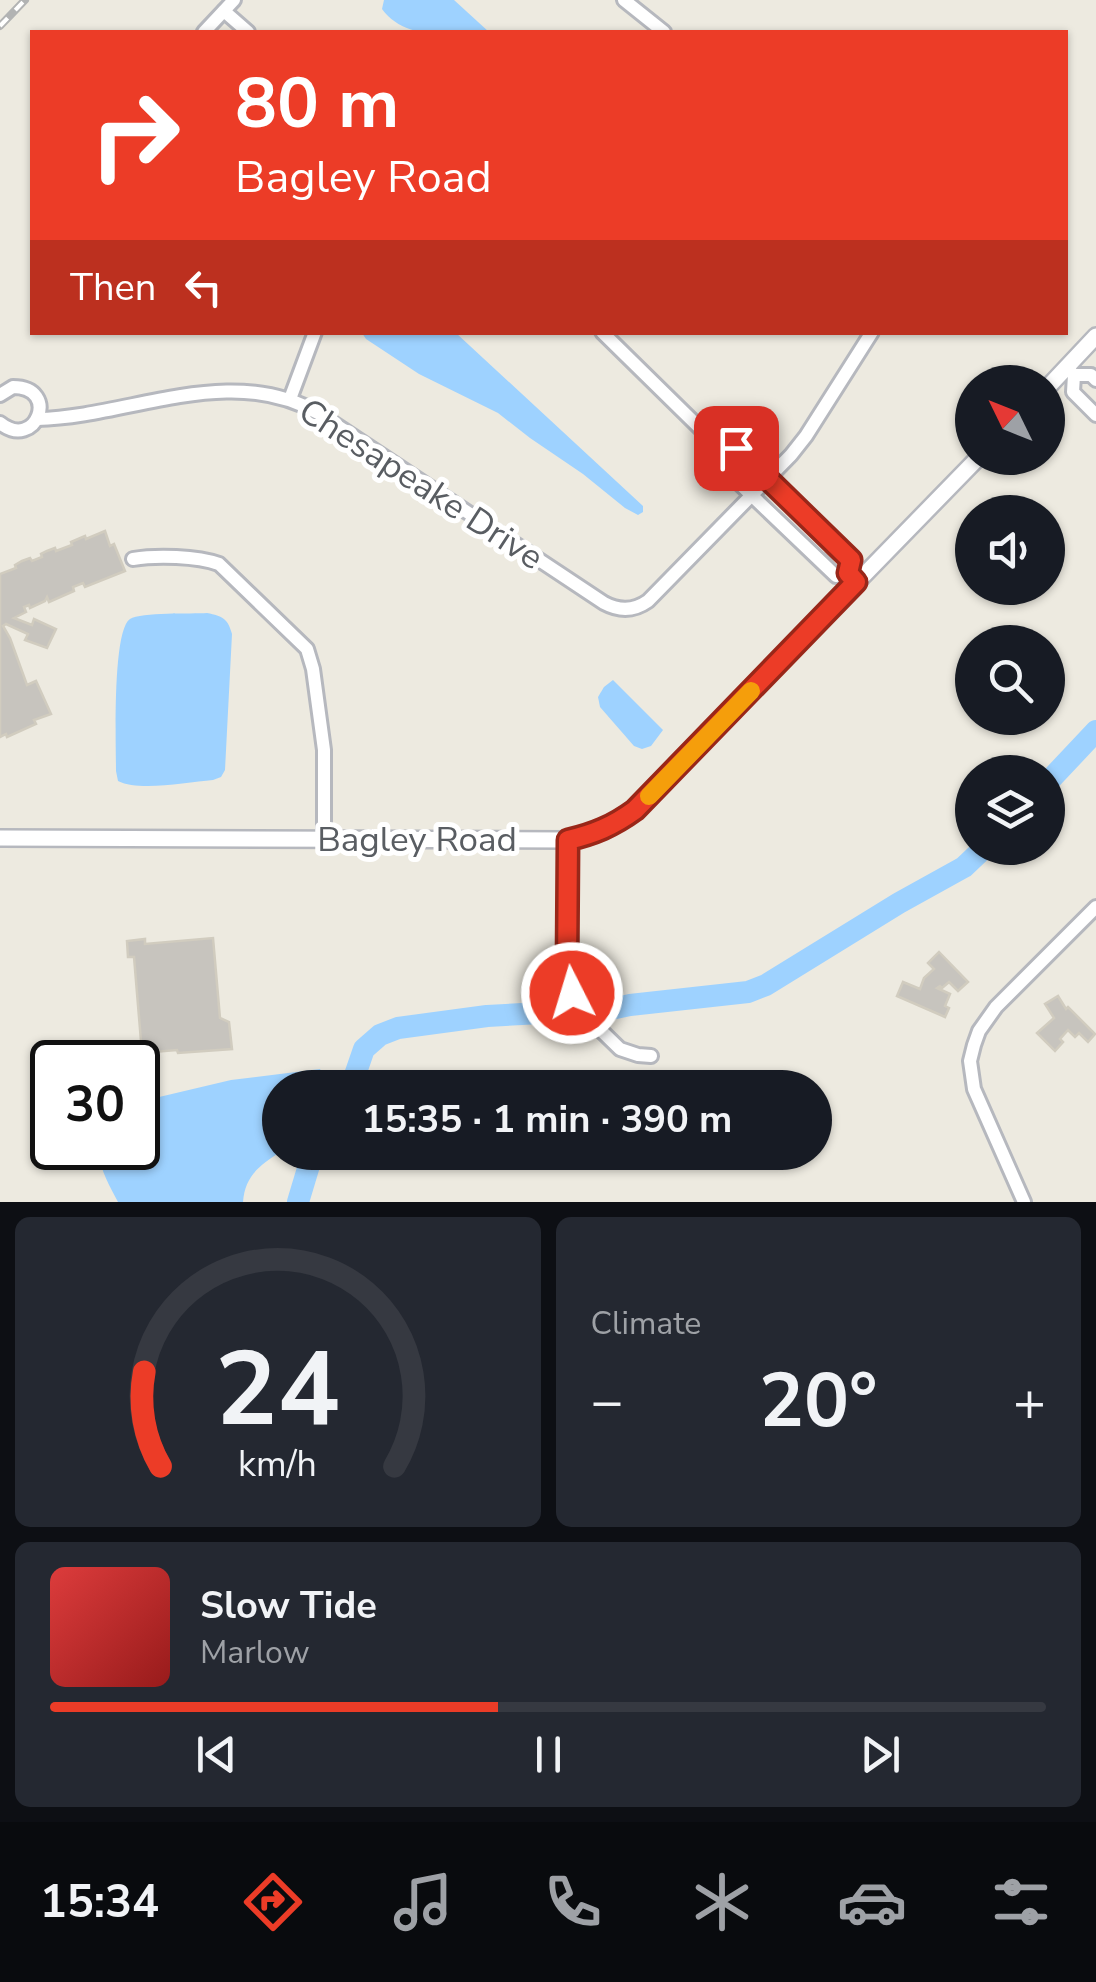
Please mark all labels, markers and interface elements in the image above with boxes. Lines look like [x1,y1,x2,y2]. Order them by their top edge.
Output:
text: 80 m [235,56,399,152]
icon: right [70,70,200,200]
text: Bagley Road [235,147,492,208]
icon: left [176,260,231,315]
text: Then [70,262,156,313]
north arrow [955,365,1065,475]
map controls [955,365,1065,865]
street label: Chesapeake Drive [290,387,552,581]
pin [694,406,779,491]
icon: arrive [709,421,764,476]
button: sound [955,495,1065,605]
button: search [955,625,1065,735]
button: layers [955,755,1065,865]
street label: Bagley Road [317,816,517,863]
position arrow [520,941,624,1045]
speed limit sign: 30 [30,1040,160,1170]
text: 15:35 · 1 min · 390 m [362,1094,732,1145]
text: Climate [591,1302,701,1345]
text: 24 [215,1319,340,1461]
text: 20° [759,1350,877,1452]
text: − [591,1364,624,1439]
text: + [1013,1364,1046,1439]
text: km/h [238,1440,317,1489]
text: Slow Tide [200,1580,377,1631]
text: Marlow [200,1631,310,1674]
icon: previous [189,1727,244,1782]
icon: pause [521,1727,576,1782]
icon: next [853,1727,908,1782]
icon: directions [238,1867,308,1937]
icon: music [388,1867,458,1937]
icon: phone [538,1867,608,1937]
icon: climate [687,1867,757,1937]
icon: car [837,1867,907,1937]
icon: filters [986,1867,1056,1937]
text: 15:34 [40,1872,159,1933]

